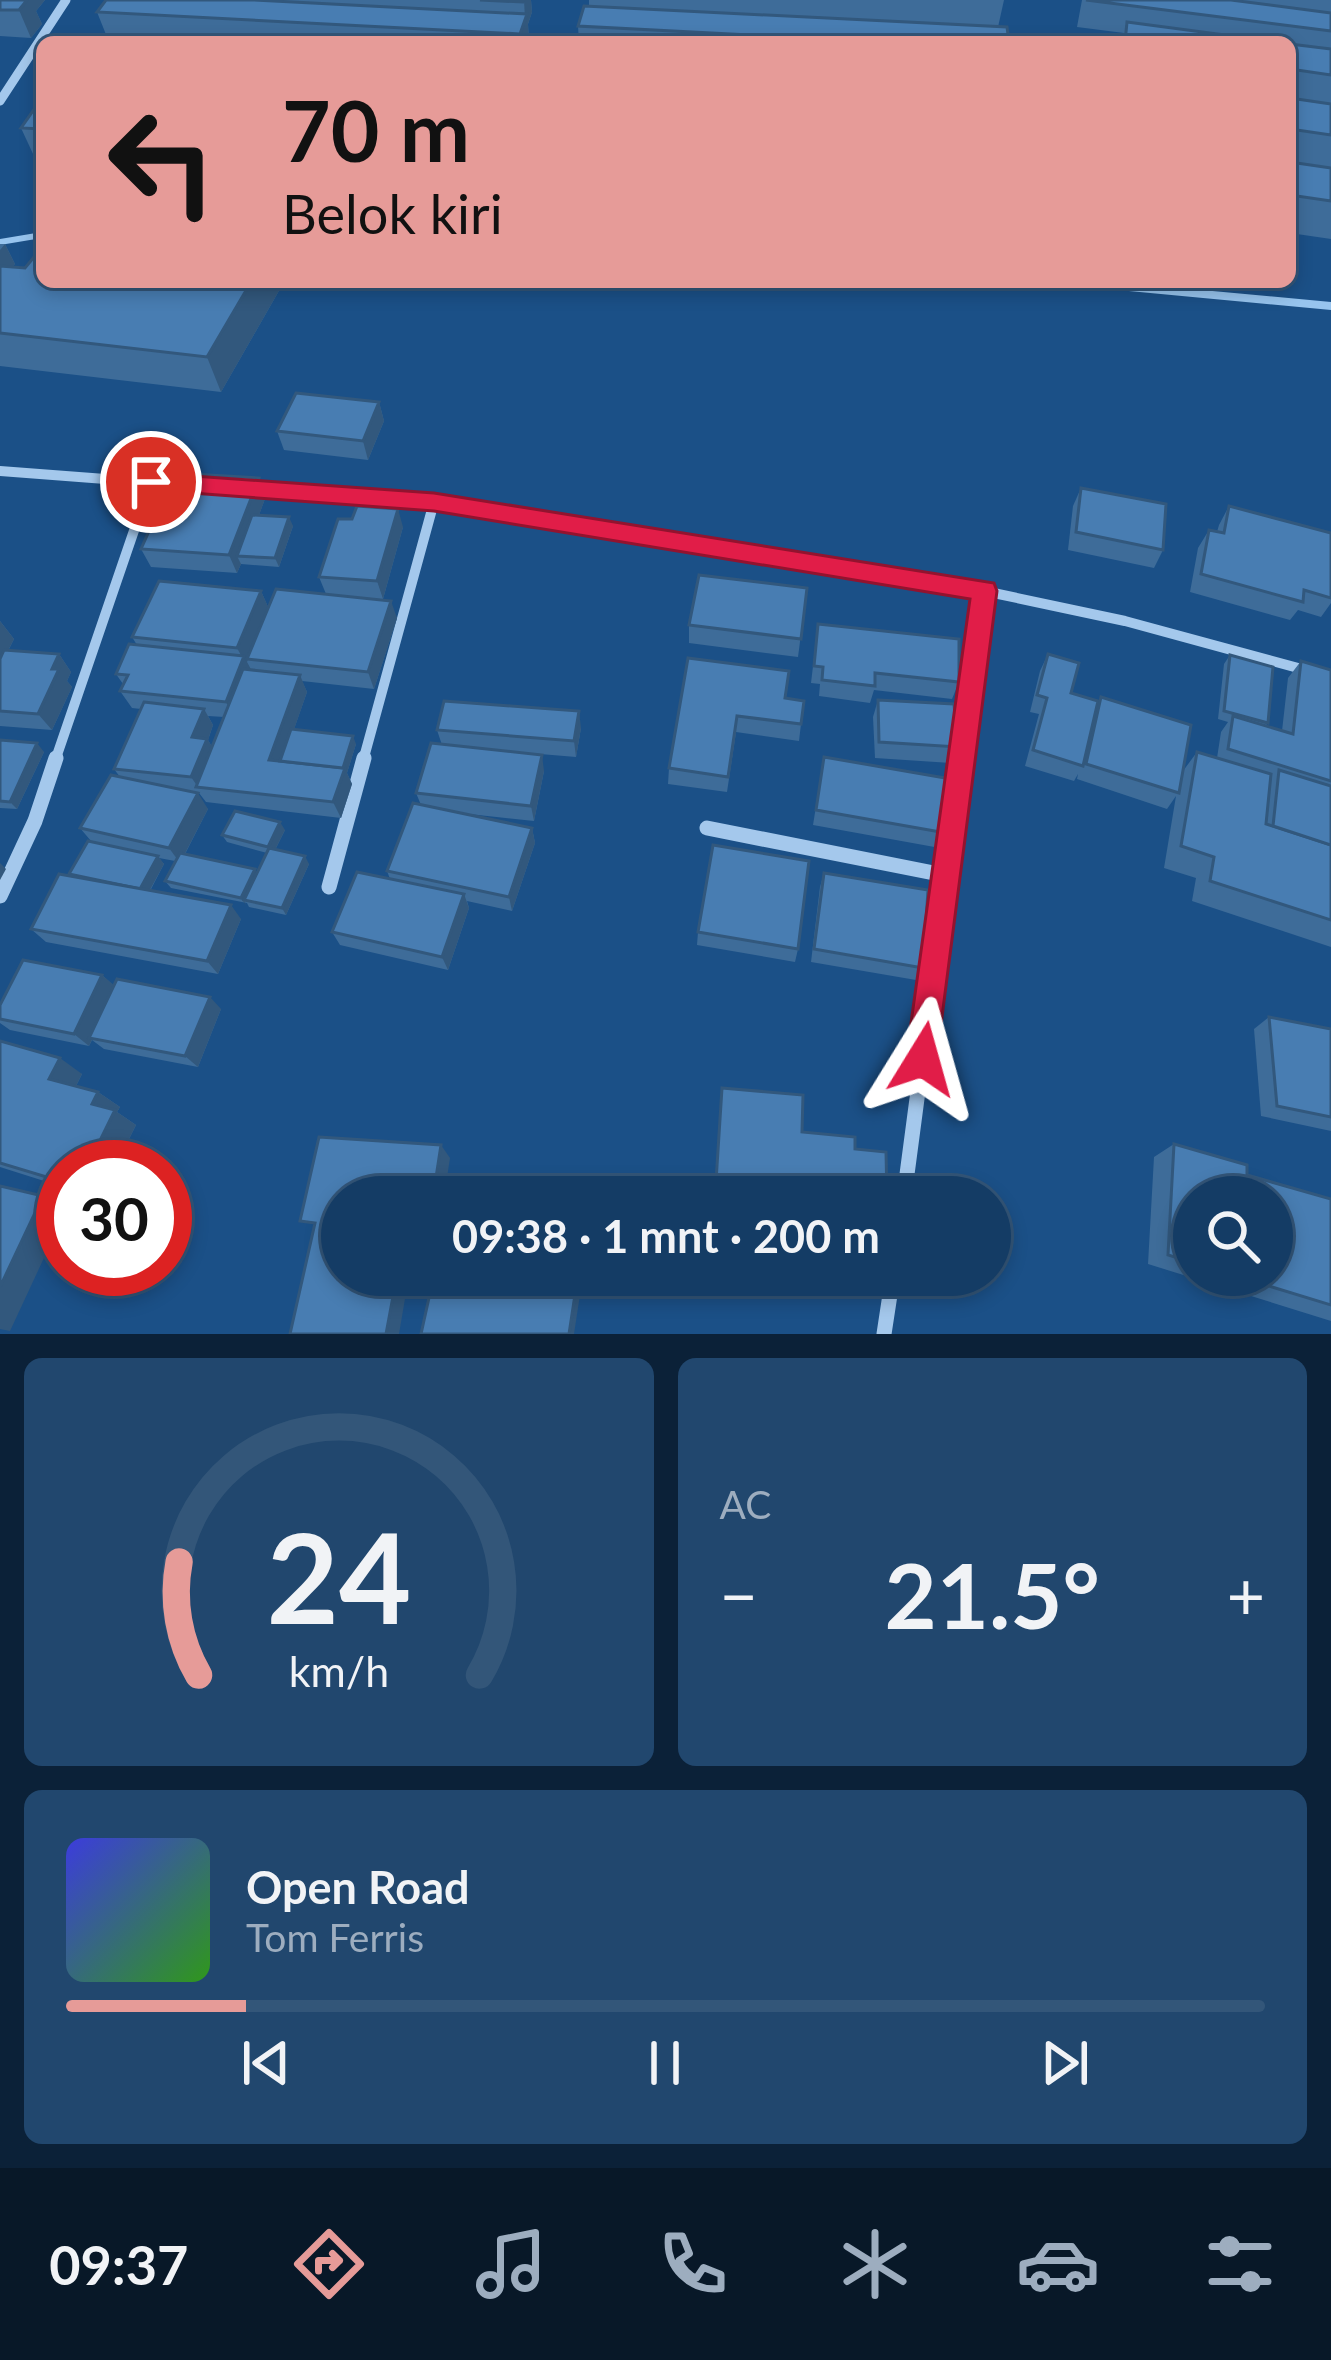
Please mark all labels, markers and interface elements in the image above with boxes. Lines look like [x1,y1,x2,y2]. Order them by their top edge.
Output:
text: 70 m [282,79,470,180]
icon: left [84,84,240,240]
text: Belok kiri [282,181,503,246]
pin [100,431,202,533]
icon: arrive [118,449,184,515]
position arrow [860,996,986,1122]
speed limit sign: 30 [36,1140,192,1296]
map controls [1173,1176,1293,1296]
button: search [1173,1176,1293,1296]
text: 09:38 · 1 mnt · 200 m [452,1209,880,1263]
text: AC [720,1481,771,1527]
text: 24 [266,1501,411,1651]
text: 21.5° [885,1540,1100,1648]
text: − [720,1555,758,1634]
text: + [1227,1555,1265,1634]
text: km/h [289,1645,389,1696]
text: Open Road [246,1860,470,1914]
text: Tom Ferris [246,1914,424,1960]
icon: previous [233,2030,299,2096]
icon: pause [632,2030,698,2096]
icon: next [1032,2030,1098,2096]
icon: directions [287,2222,371,2306]
icon: music [469,2222,553,2306]
icon: phone [651,2222,735,2306]
icon: climate [833,2222,917,2306]
icon: car [1016,2222,1100,2306]
icon: filters [1198,2222,1282,2306]
text: 09:37 [49,2232,188,2297]

